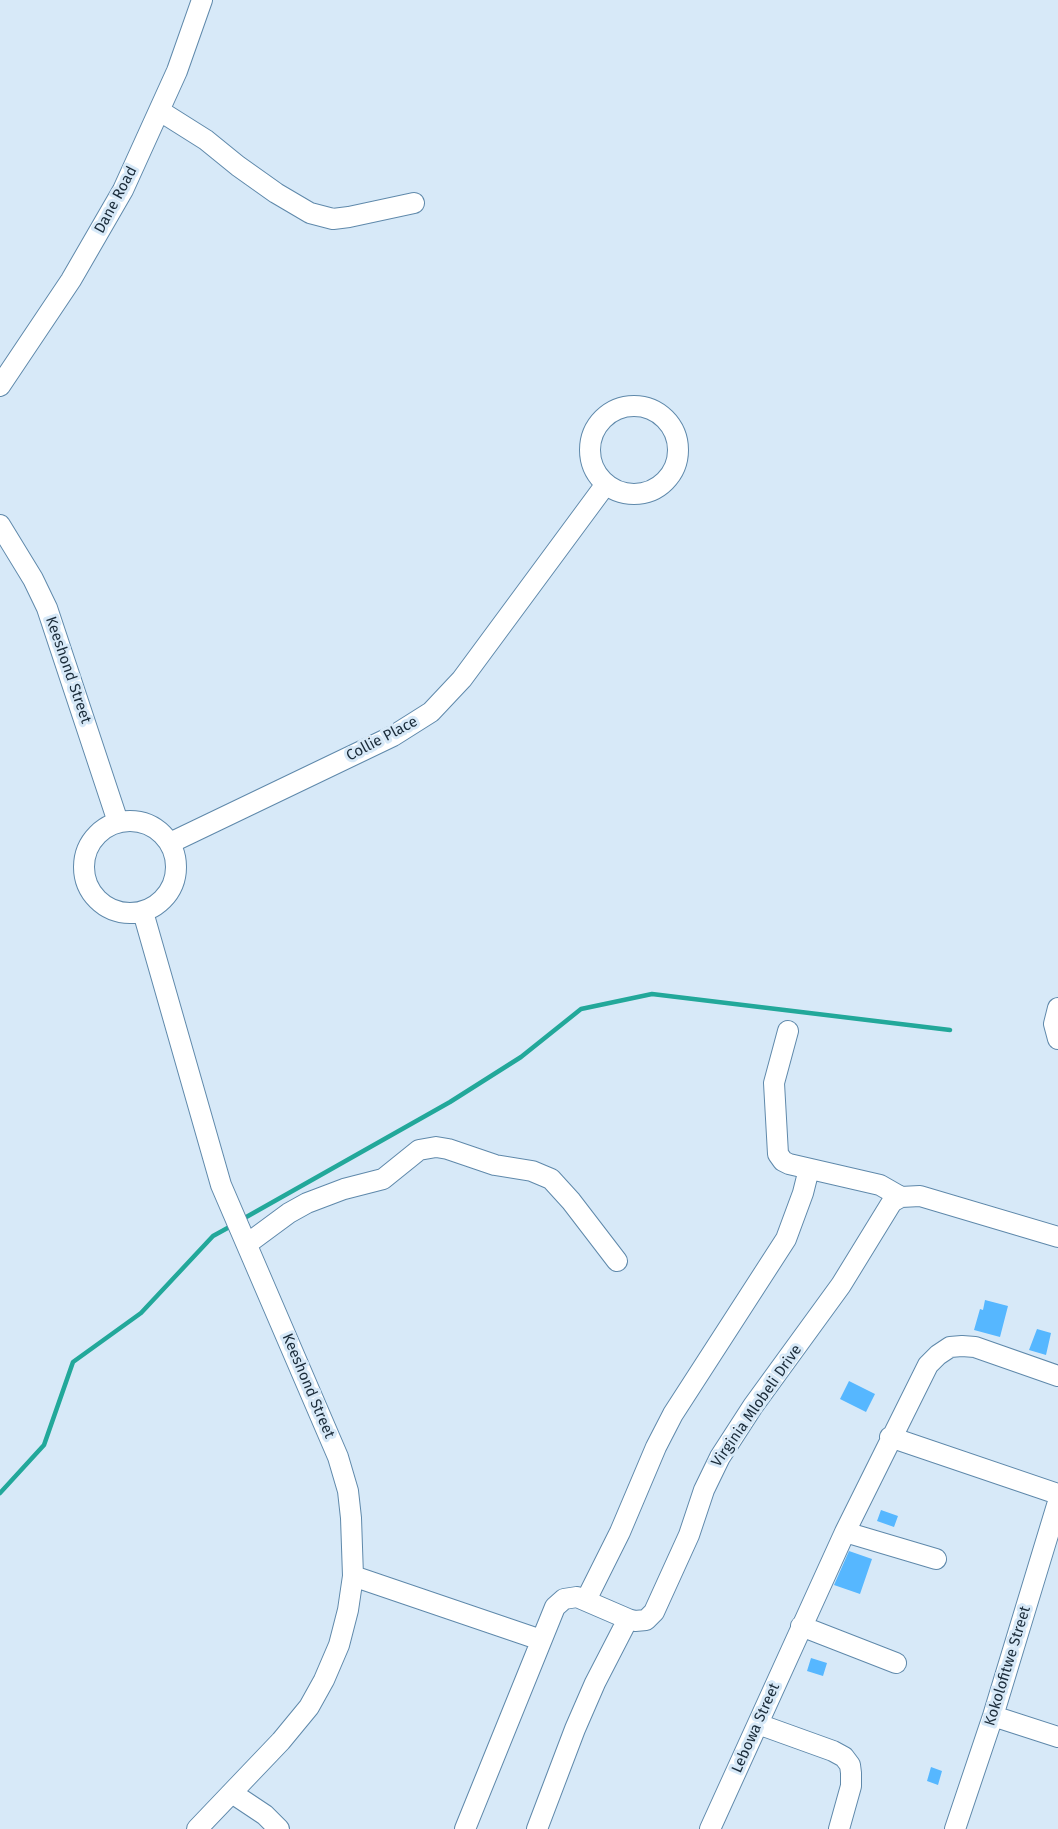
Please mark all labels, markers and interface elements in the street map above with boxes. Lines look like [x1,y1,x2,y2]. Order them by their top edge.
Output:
street label: Dane Road [91,163,141,237]
street label: Keeshond Street [41,614,95,726]
street label: Collie Place [343,713,421,765]
street label: Keeshond Street [278,1331,338,1441]
street label: Virginia Mlobeli Drive [708,1341,806,1471]
street label: Kokolofitwe Street [981,1604,1035,1728]
street label: Lebowa Street [728,1680,784,1776]

